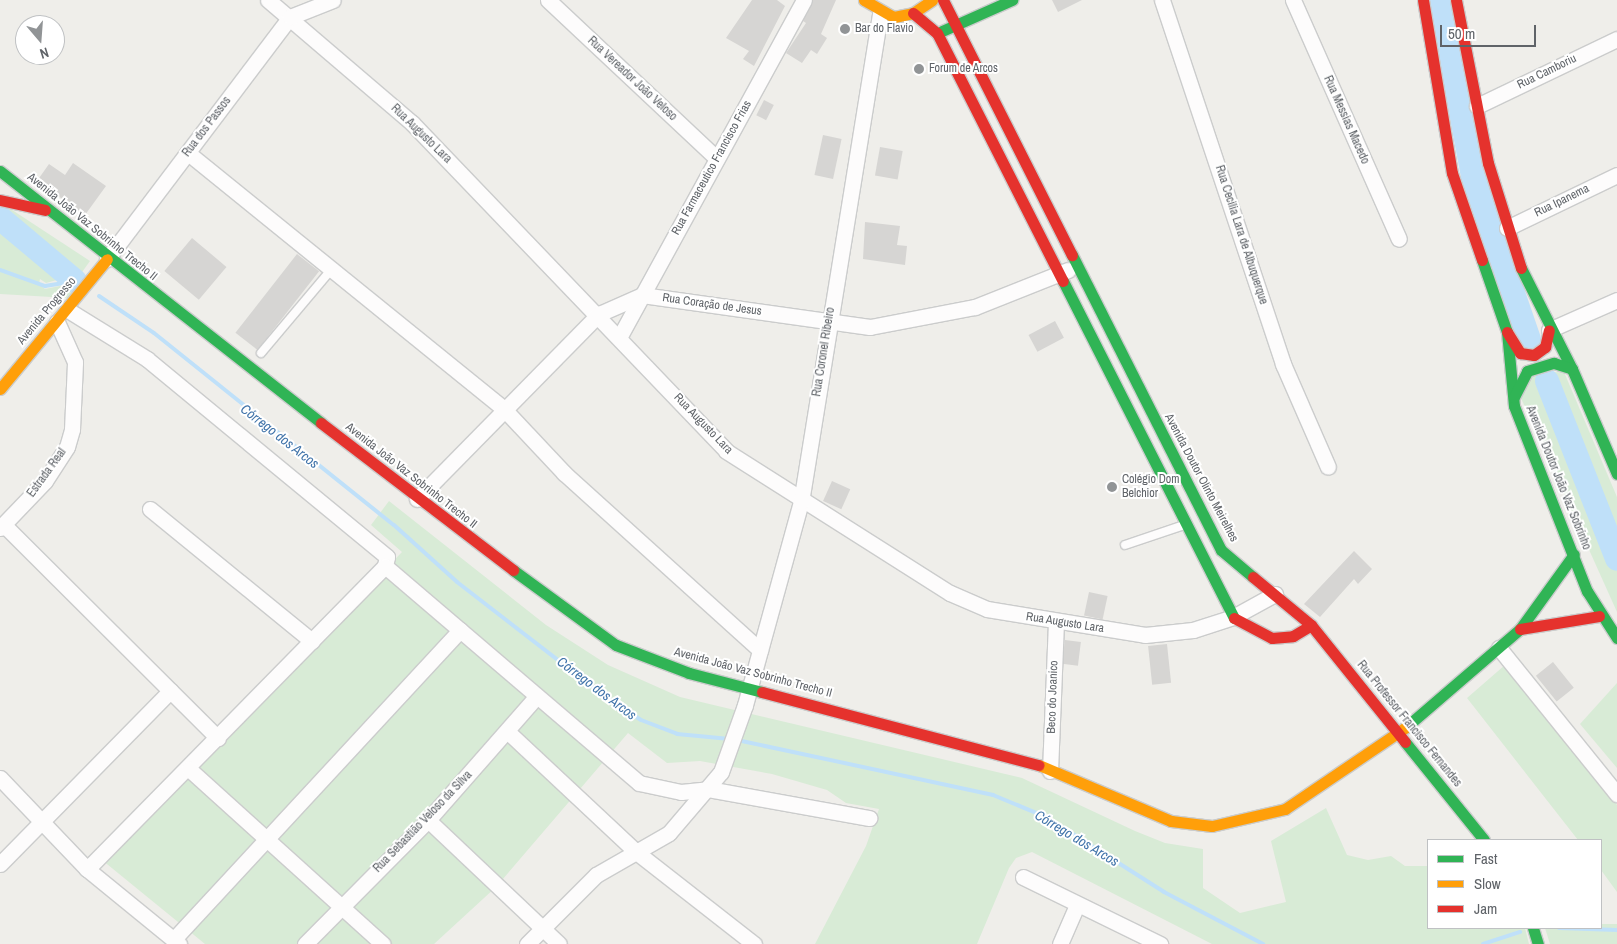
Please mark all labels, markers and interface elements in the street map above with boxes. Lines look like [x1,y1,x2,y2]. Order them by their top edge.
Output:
north arrow [15,15,65,65]
scale bar [1442,15,1538,47]
place label: Bar do Flavio [855,22,914,36]
marker: Bar do Flavio [839,23,851,35]
text: 50 m [1448,23,1475,44]
street label: Rua Vereador João Veloso [584,34,680,124]
text: N [38,43,51,63]
street label: Rua Camboriu [1515,52,1579,92]
place label: Forum de Arcos [929,62,999,76]
marker: Forum de Arcos [913,63,925,75]
street label: Rua Messias Macedo [1320,74,1372,166]
street label: Rua dos Passos [180,94,234,160]
street label: Rua Farmaceutico Francisco Frias [669,98,755,238]
street label: Rua Augusto Lara [387,101,455,167]
street label: Rua Cecilia Lara de Albuquerque [1212,163,1270,307]
street label: Avenida João Vaz Sobrinho Trecho II [24,170,160,284]
street label: Rua Ipanema [1532,182,1592,220]
street label: Avenida Progresso [15,274,79,348]
street label: Rua Coração de Jesus [661,291,763,319]
street label: Rua Coronel Ribeiro [810,306,838,398]
street label: Rua Augusto Lara [670,390,736,458]
water label: Córrego dos Arcos [237,400,323,472]
street label: Avenida Doutor João Vaz Sobrinho [1522,404,1594,552]
street label: Avenida Doutor Olinto Meirelhes [1161,411,1241,545]
street label: Avenida João Vaz Sobrinho Trecho II [342,420,480,532]
street label: Estrada Real [24,446,70,500]
place label: Colégio Dom Belchior [1122,473,1179,501]
marker: Colégio Dom Belchior [1106,481,1118,493]
street label: Rua Augusto Lara [1025,610,1105,636]
street label: Avenida João Vaz Sobrinho Trecho II [672,645,834,701]
water label: Córrego dos Arcos [554,652,640,724]
street label: Rua Professor Francisco Fernandes [1354,658,1464,790]
street label: Beco do Joanico [1045,660,1061,734]
street label: Rua Sebastião Veloso da Silva [371,768,475,876]
water label: Córrego dos Arcos [1032,806,1122,870]
legend [1427,839,1602,929]
text: Fast [1474,848,1497,869]
text: Slow [1474,873,1501,894]
text: Jam [1474,898,1497,919]

